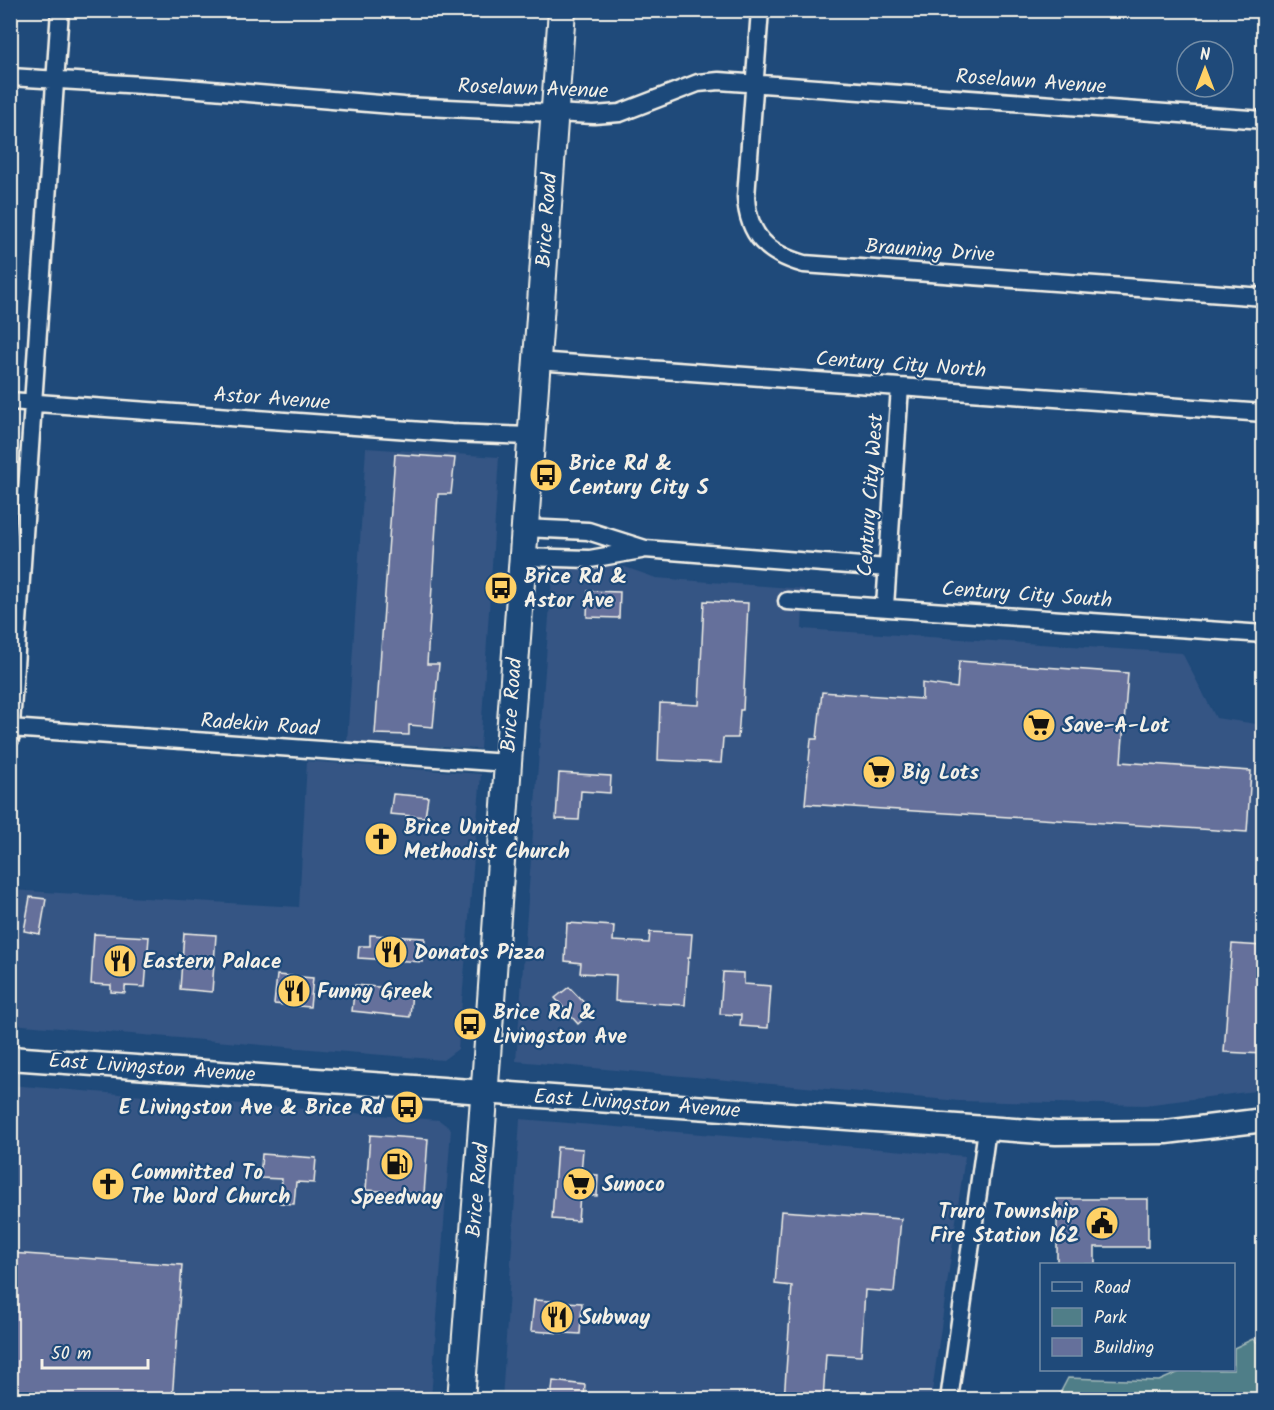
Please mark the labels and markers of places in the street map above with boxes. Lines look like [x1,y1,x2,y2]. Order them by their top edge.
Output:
place label: Brice Rd & Century City S [569,448,709,505]
bus stop icon: Brice Rd & Century City S [528,457,564,493]
place label: Brice Rd & Astor Ave [524,561,627,618]
bus stop icon: Brice Rd & Astor Ave [483,570,519,606]
supermarket icon: Save-A-Lot [1021,707,1057,743]
place label: Save-A-Lot [1062,710,1170,743]
supermarket icon: Big Lots [861,754,897,790]
place label: Big Lots [902,757,979,790]
place label: Brice United Methodist Church [404,812,570,869]
church icon: Brice United Methodist Church [363,821,399,857]
restaurant icon: Donatos Pizza [373,934,409,970]
place label: Donatos Pizza [414,937,545,970]
restaurant icon: Eastern Palace [102,943,138,979]
place label: Eastern Palace [143,946,281,979]
restaurant icon: Funny Greek [276,973,312,1009]
place label: Funny Greek [317,976,432,1009]
place label: Brice Rd & Livingston Ave [493,997,627,1054]
bus stop icon: Brice Rd & Livingston Ave [452,1006,488,1042]
bus stop icon: E Livingston Ave & Brice Rd [389,1089,425,1125]
place label: E Livingston Ave & Brice Rd [119,1092,385,1125]
fuel station icon: Speedway [379,1146,415,1182]
place label: Committed To The Word Church [131,1157,291,1214]
church icon: Committed To The Word Church [90,1166,126,1202]
supermarket icon: Sunoco [561,1166,597,1202]
place label: Sunoco [602,1169,665,1202]
place label: Speedway [351,1182,443,1215]
place label: Truro Township Fire Station 162 [930,1196,1079,1253]
public building icon: Truro Township Fire Station 162 [1084,1205,1120,1241]
restaurant icon: Subway [539,1299,575,1335]
place label: Subway [580,1302,650,1335]

